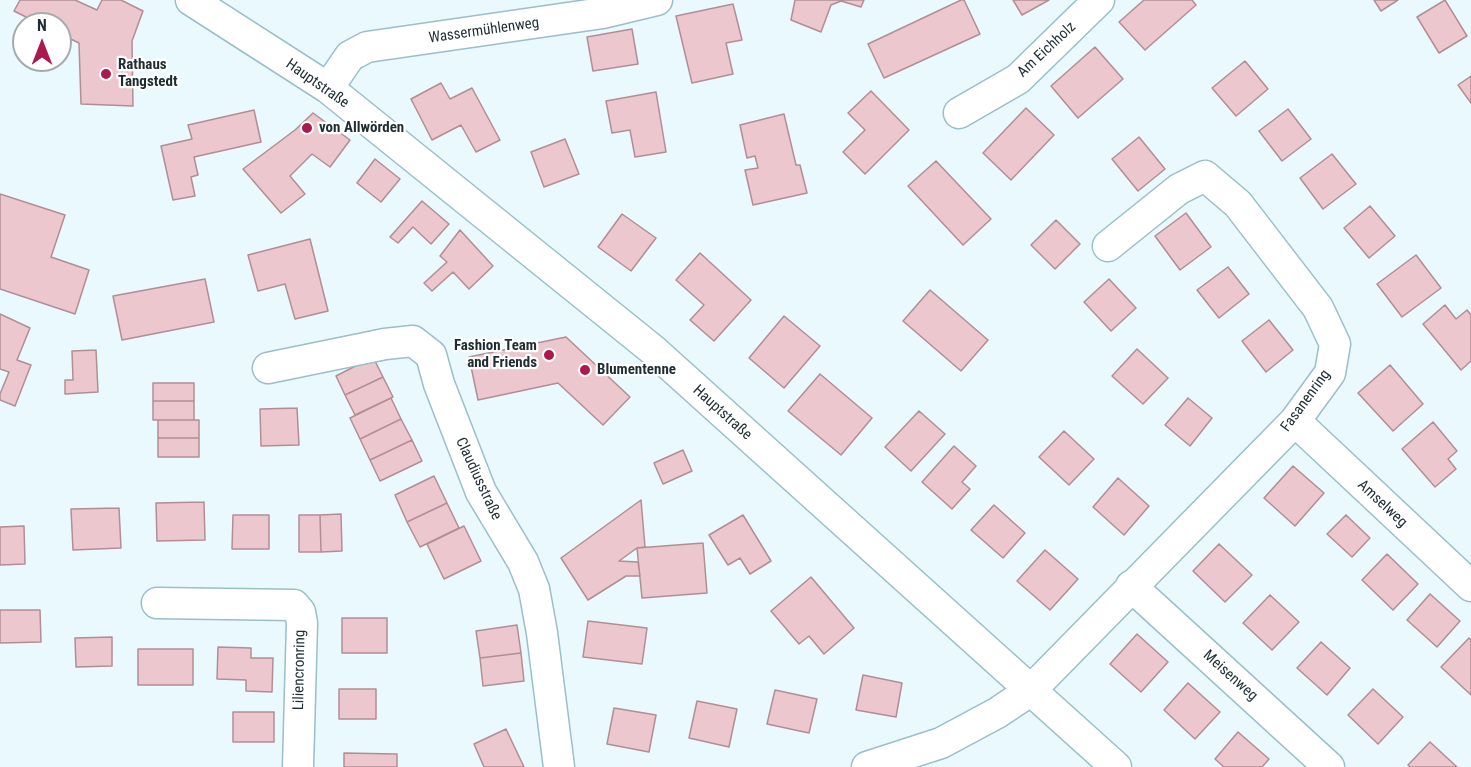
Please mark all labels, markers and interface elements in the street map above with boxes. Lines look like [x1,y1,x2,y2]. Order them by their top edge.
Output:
north arrow [12,12,72,72]
street label: Wassermühlenweg [428,14,540,48]
text: N [37,16,47,35]
street label: Am Eichholz [1014,18,1080,82]
place label: Rathaus Tangstedt [118,56,178,91]
street label: Hauptstraße [282,56,352,112]
marker: Rathaus Tangstedt [99,67,113,81]
place label: von Allwörden [319,119,404,137]
marker: von Allwörden [300,121,314,135]
place label: Fashion Team and Friends [454,337,537,372]
marker: Fashion Team and Friends [542,348,556,362]
place label: Blumentenne [597,361,676,379]
marker: Blumentenne [578,363,592,377]
street label: Fasanenring [1277,366,1335,436]
street label: Hauptstraße [689,382,755,444]
street label: Claudiusstraße [451,435,505,523]
street label: Amselweg [1353,476,1411,532]
street label: Liliencronring [290,630,310,710]
street label: Meisenweg [1199,647,1261,705]

